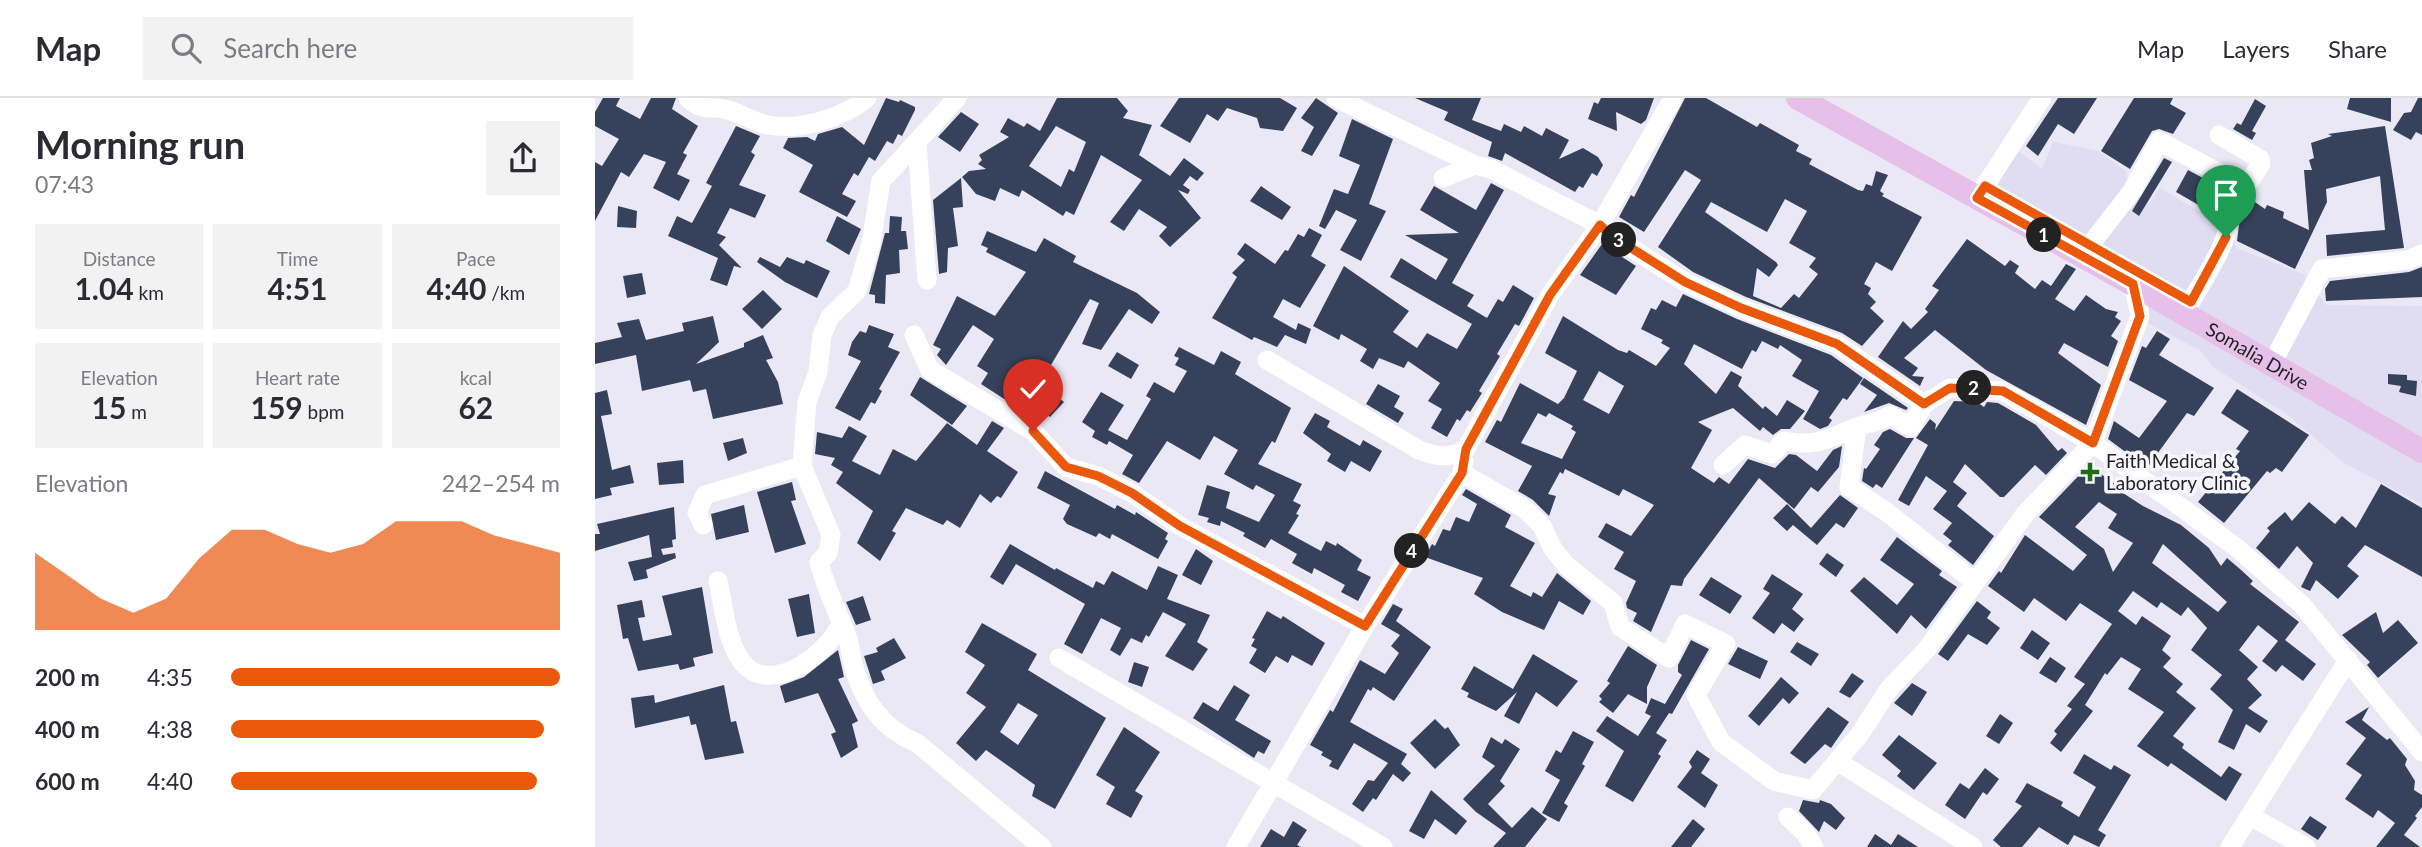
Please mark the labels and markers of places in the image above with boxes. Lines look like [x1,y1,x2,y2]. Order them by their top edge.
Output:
pin [2196,165,2256,237]
pin: 1 [2027,218,2061,252]
pin: 3 [1601,222,1637,258]
pin [1003,359,1063,431]
pin: 2 [1957,370,1991,406]
place label: Faith Medical & Laboratory Clinic [2106,449,2247,494]
marker: Faith Medical & Laboratory Clinic [2080,462,2100,482]
pin: 4 [1395,533,1429,568]

